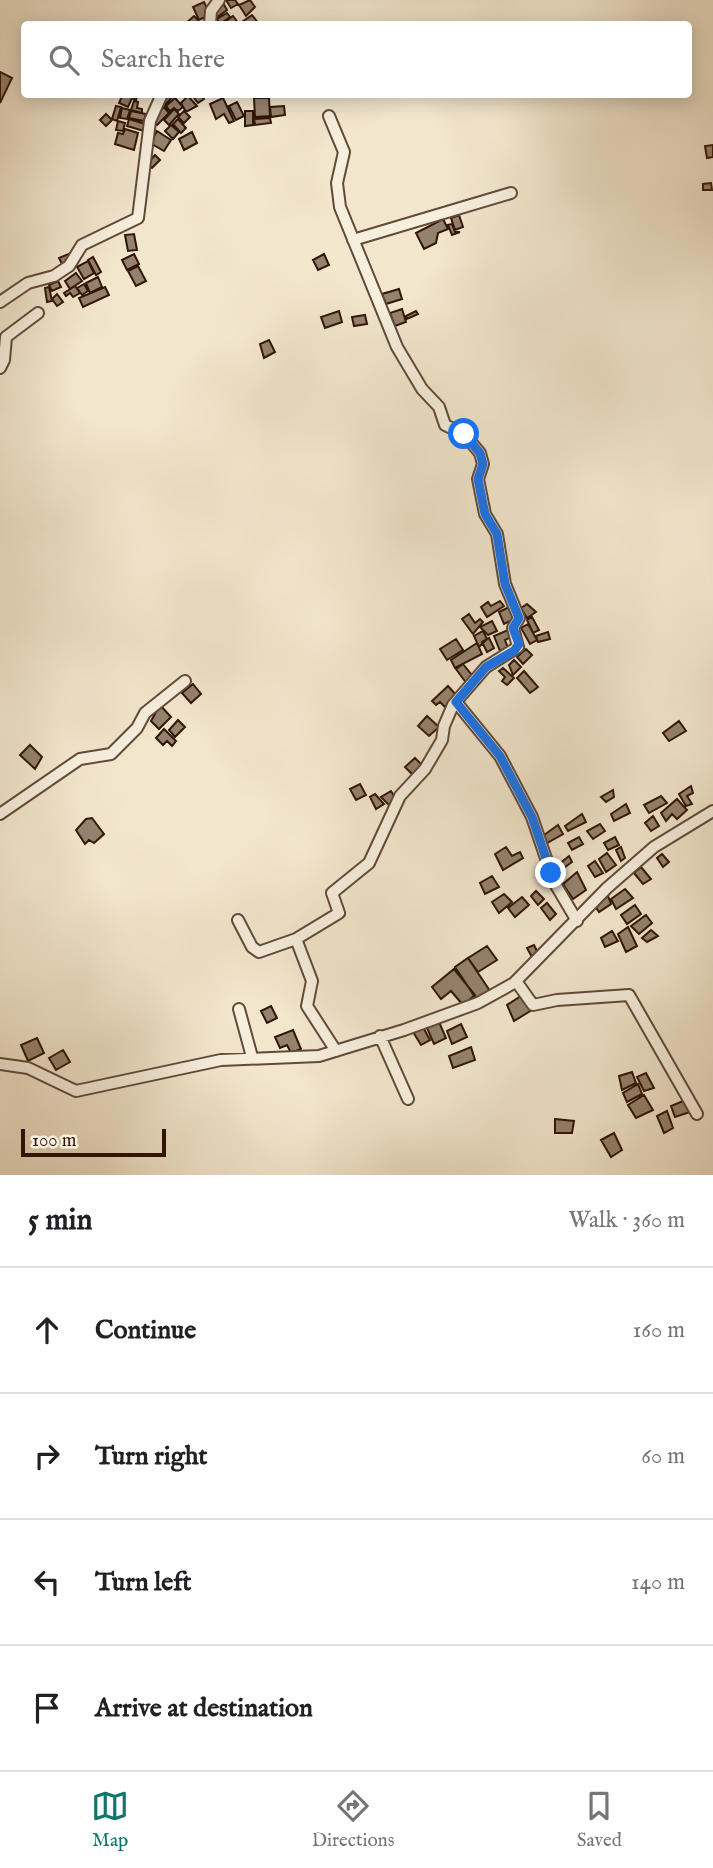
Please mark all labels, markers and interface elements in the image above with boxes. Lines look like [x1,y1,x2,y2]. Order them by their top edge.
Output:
search box [21,21,692,98]
icon: search [45,41,83,79]
text: Search here [101,43,225,76]
route start [448,418,479,449]
route end [535,857,566,888]
scale bar [21,1126,166,1158]
text: 100 m [32,1129,76,1153]
text: 5 min [28,1202,93,1240]
text: Walk · 360 m [568,1206,685,1235]
icon: ahead [28,1311,66,1349]
text: Continue [95,1314,196,1347]
text: 160 m [633,1316,685,1345]
icon: right [28,1437,66,1475]
text: Turn right [95,1440,208,1473]
text: 60 m [641,1442,685,1471]
icon: left [28,1563,66,1601]
text: Turn left [95,1566,192,1599]
text: 140 m [631,1568,685,1597]
icon: arrive [28,1689,66,1727]
text: Arrive at destination [95,1692,313,1725]
tab: Map [91,1787,129,1853]
tab: Directions [312,1787,394,1853]
tab: Saved [577,1787,622,1853]

